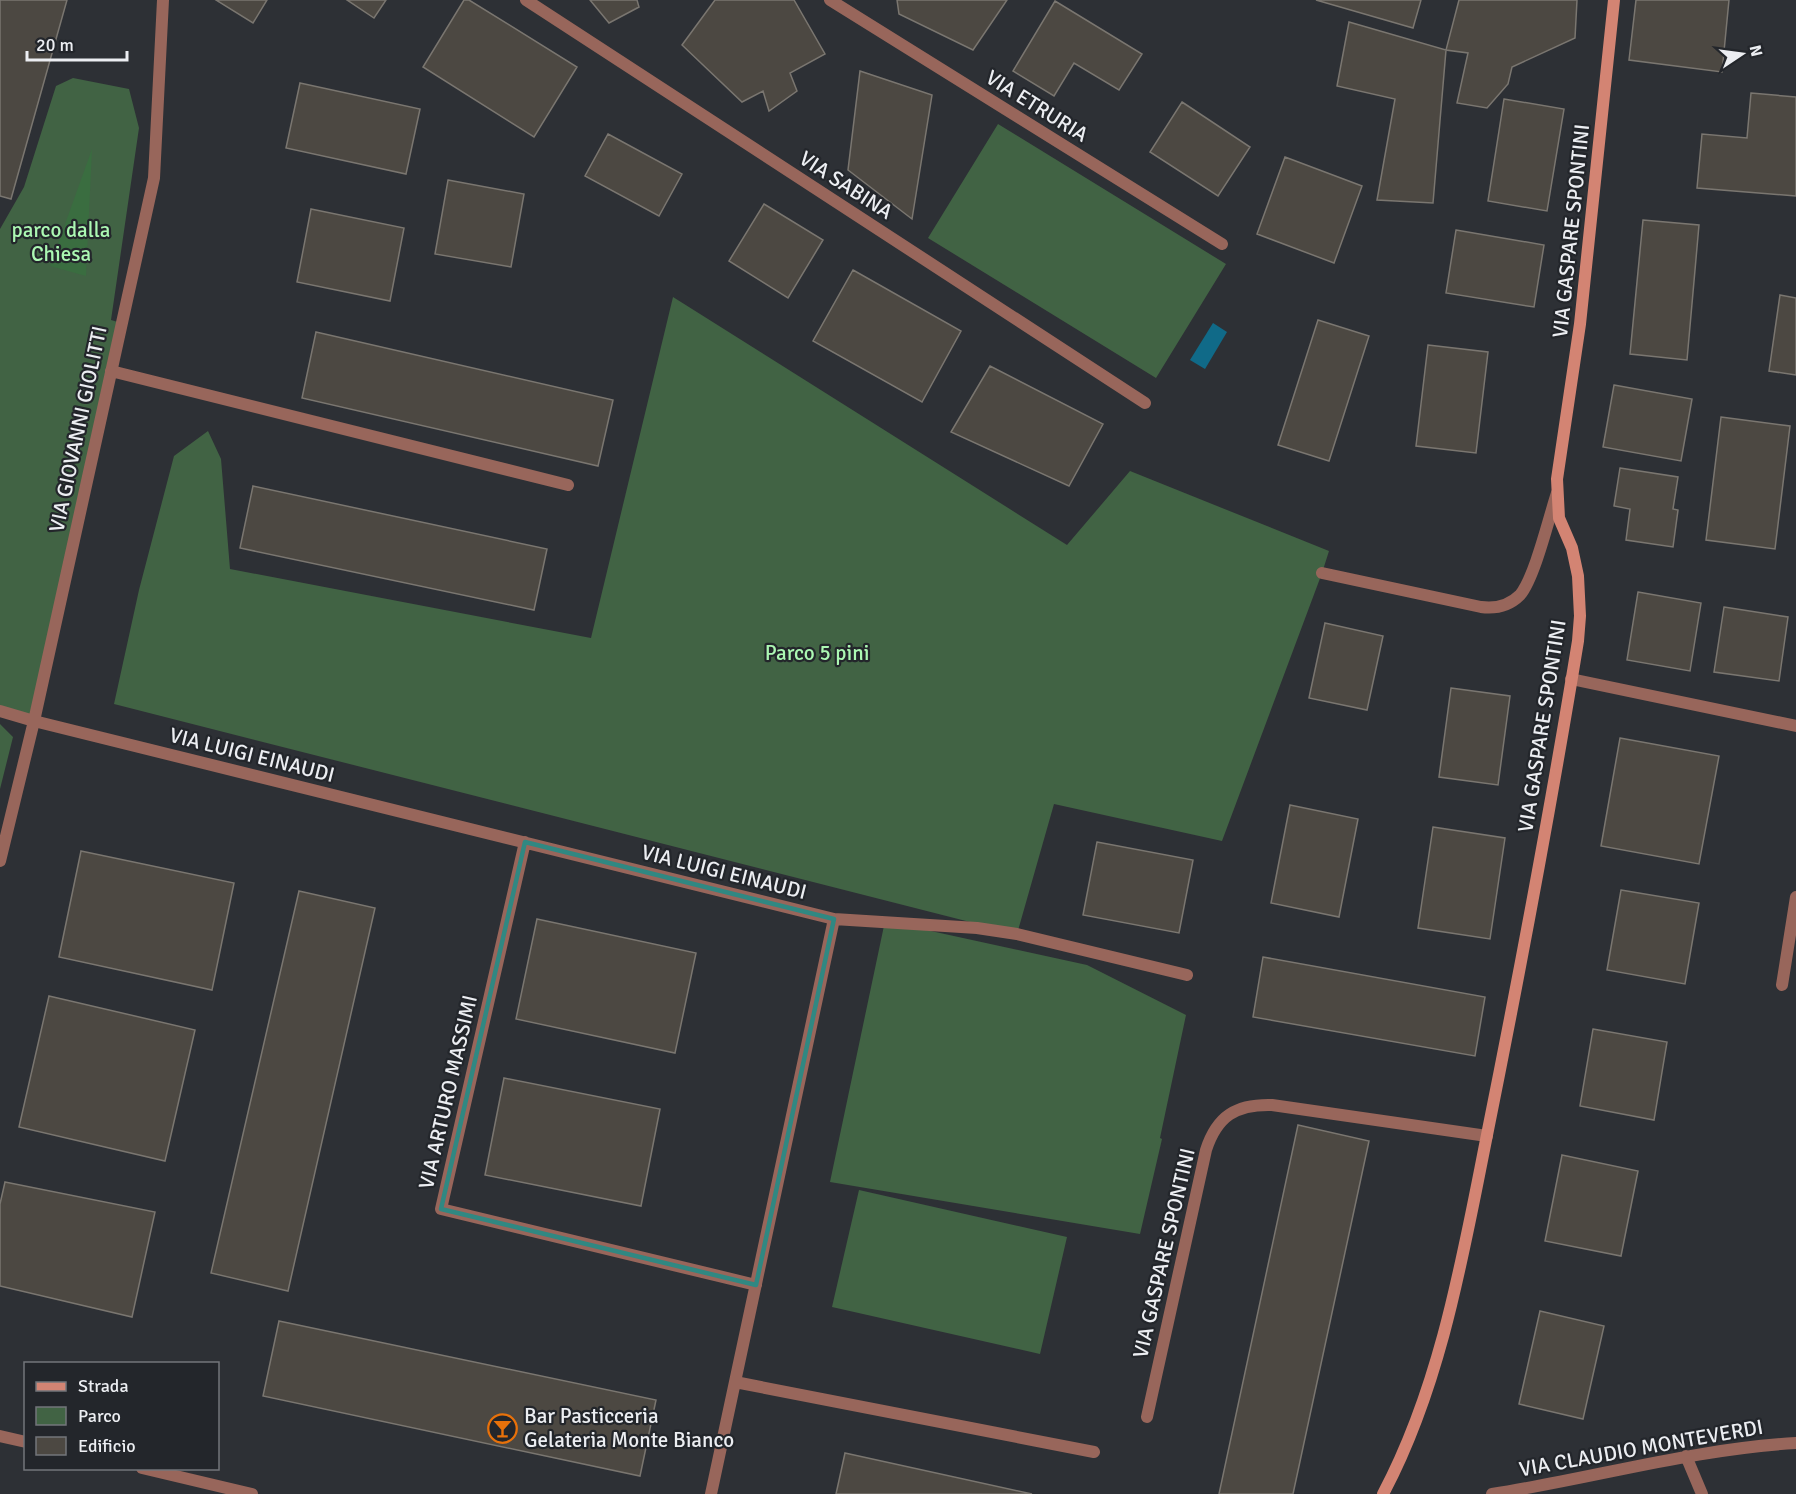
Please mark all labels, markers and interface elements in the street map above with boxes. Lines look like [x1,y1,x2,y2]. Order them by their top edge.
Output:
scale bar [27,24,128,62]
north arrow [1712,24,1772,84]
text: 20 m [36,34,74,56]
text: N [1745,43,1767,59]
street label: VIA ETRURIA [981,64,1093,148]
street label: VIA GASPARE SPONTINI [1547,123,1595,339]
street label: VIA SABINA [794,145,898,225]
park label: parco dalla Chiesa [12,217,111,267]
street label: VIA GIOVANNI GIOLITTI [43,324,113,534]
street label: VIA GASPARE SPONTINI [1512,618,1572,834]
park label: Parco 5 pini [765,640,869,666]
street label: VIA LUIGI EINAUDI [167,722,337,788]
street label: VIA LUIGI EINAUDI [639,839,809,905]
street label: VIA ARTURO MASSIMI [413,992,483,1192]
street label: VIA GASPARE SPONTINI [1127,1145,1201,1361]
legend [24,1362,219,1470]
text: Strada [78,1375,129,1397]
place label: Bar Pasticceria Gelateria Monte Bianco [524,1403,734,1453]
text: Parco [78,1405,121,1427]
bar icon: Bar Pasticceria Gelateria Monte Bianco [487,1412,519,1444]
street label: VIA CLAUDIO MONTEVERDI [1517,1414,1765,1482]
text: Edificio [78,1435,136,1457]

